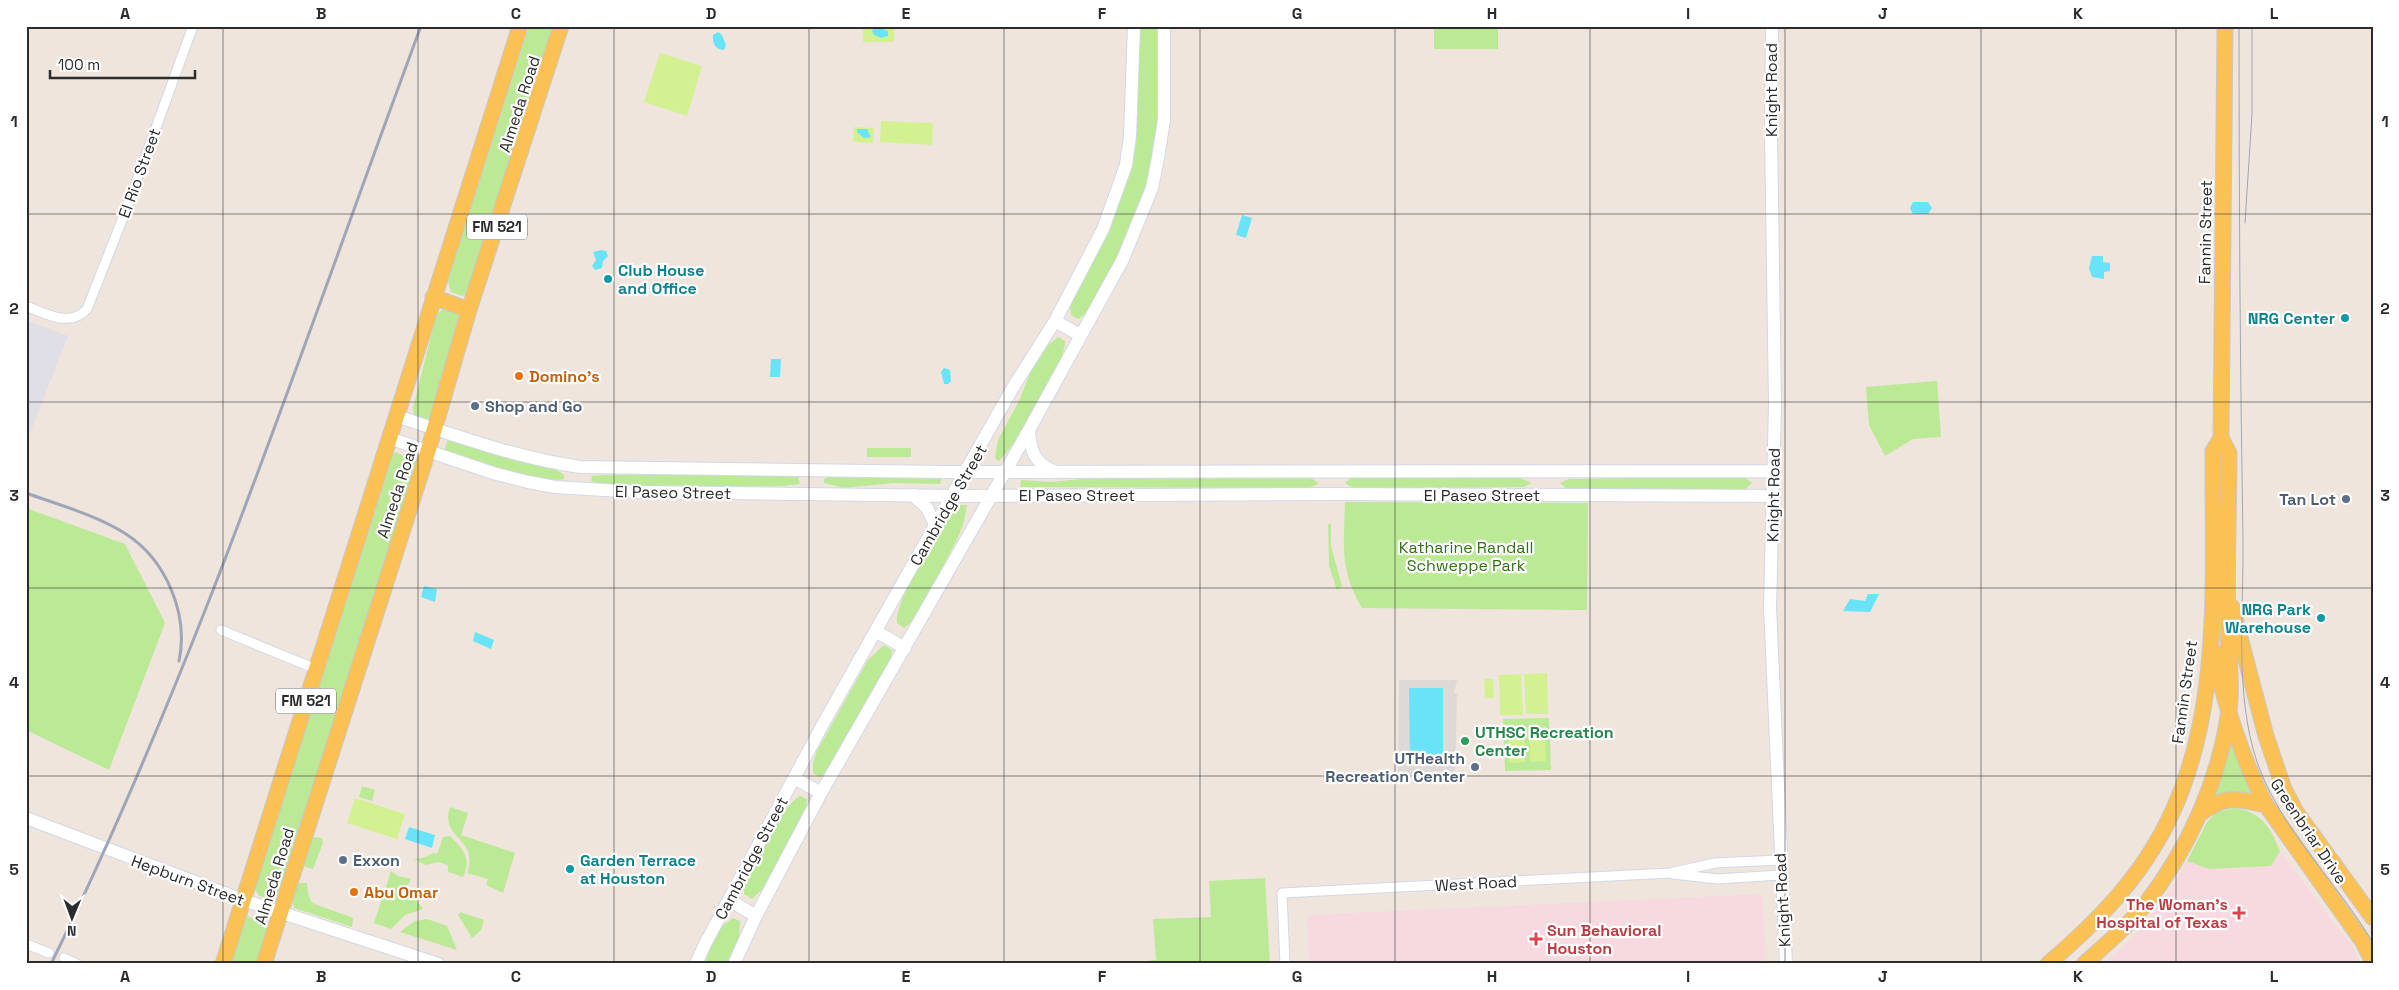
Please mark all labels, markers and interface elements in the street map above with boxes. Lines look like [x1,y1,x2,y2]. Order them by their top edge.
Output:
text: A [120,3,130,24]
text: B [316,3,326,24]
text: C [511,3,521,24]
text: D [706,3,716,24]
text: E [902,3,911,24]
text: F [1098,3,1107,24]
text: G [1292,3,1302,24]
text: H [1487,3,1497,24]
text: I [1686,3,1690,24]
text: J [1878,3,1888,24]
text: K [2073,3,2083,24]
text: L [2270,3,2279,24]
street label: Knight Road [1761,43,1782,137]
scale bar [50,48,195,80]
street label: Almeda Road [494,53,545,155]
text: 100 m [58,55,100,74]
text: 1 [10,111,18,132]
text: 1 [2381,111,2389,132]
street label: El Rio Street [114,125,165,221]
street label: Fannin Street [2194,180,2217,284]
road number: FM 521 [467,214,527,240]
place label: Club House and Office [618,260,704,299]
marker: Club House and Office [602,273,614,285]
text: 2 [9,298,19,319]
text: 2 [2380,298,2390,319]
place label: NRG Center [2248,308,2335,329]
marker: NRG Center [2339,312,2351,324]
place label: Domino's [529,366,600,387]
marker: Domino's [513,370,525,382]
place label: Shop and Go [485,396,583,417]
marker: Shop and Go [469,400,481,412]
street label: Almeda Road [372,439,423,541]
street label: Cambridge Street [905,441,992,570]
street label: Knight Road [1762,448,1785,542]
street label: El Paseo Street [615,481,731,504]
text: 3 [9,485,19,506]
street label: El Paseo Street [1019,485,1135,506]
street label: El Paseo Street [1424,485,1540,506]
text: 3 [2380,485,2390,506]
place label: Tan Lot [2279,489,2336,510]
marker: Tan Lot [2340,493,2352,505]
park label: Katharine Randall Schweppe Park [1399,537,1533,576]
place label: NRG Park Warehouse [2225,599,2311,638]
marker: NRG Park Warehouse [2315,612,2327,624]
street label: Fannin Street [2167,639,2202,745]
text: 4 [9,672,19,693]
text: 4 [2380,672,2390,693]
road number: FM 521 [276,688,336,714]
place label: UTHSC Recreation Center [1475,722,1614,761]
marker: UTHSC Recreation Center [1459,735,1471,747]
place label: UTHealth Recreation Center [1325,748,1465,787]
marker: UTHealth Recreation Center [1469,761,1481,773]
street label: Greenbriar Drive [2265,774,2352,888]
street label: Cambridge Street [710,793,793,923]
street label: Almeda Road [250,825,299,927]
street label: Hepburn Street [128,850,247,911]
place label: Exxon [353,850,400,871]
place label: Garden Terrace at Houston [580,850,696,889]
street label: Knight Road [1770,852,1795,948]
marker: Exxon [337,854,349,866]
text: 5 [9,859,19,880]
text: 5 [2380,859,2390,880]
marker: Garden Terrace at Houston [564,863,576,875]
street label: West Road [1434,871,1518,896]
place label: Abu Omar [364,882,438,903]
marker: Abu Omar [348,886,360,898]
north arrow [48,892,98,942]
place label: The Woman's Hospital of Texas [2096,894,2228,933]
marker: The Woman's Hospital of Texas [2232,906,2246,920]
place label: Sun Behavioral Houston [1547,920,1661,959]
text: N [67,922,77,940]
marker: Sun Behavioral Houston [1529,932,1543,946]
text: A [120,966,130,987]
text: B [316,966,326,987]
text: C [511,966,521,987]
text: D [706,966,716,987]
text: E [902,966,911,987]
text: F [1098,966,1107,987]
text: G [1292,966,1302,987]
text: H [1487,966,1497,987]
text: I [1686,966,1690,987]
text: J [1878,966,1888,987]
text: K [2073,966,2083,987]
text: L [2270,966,2279,987]

